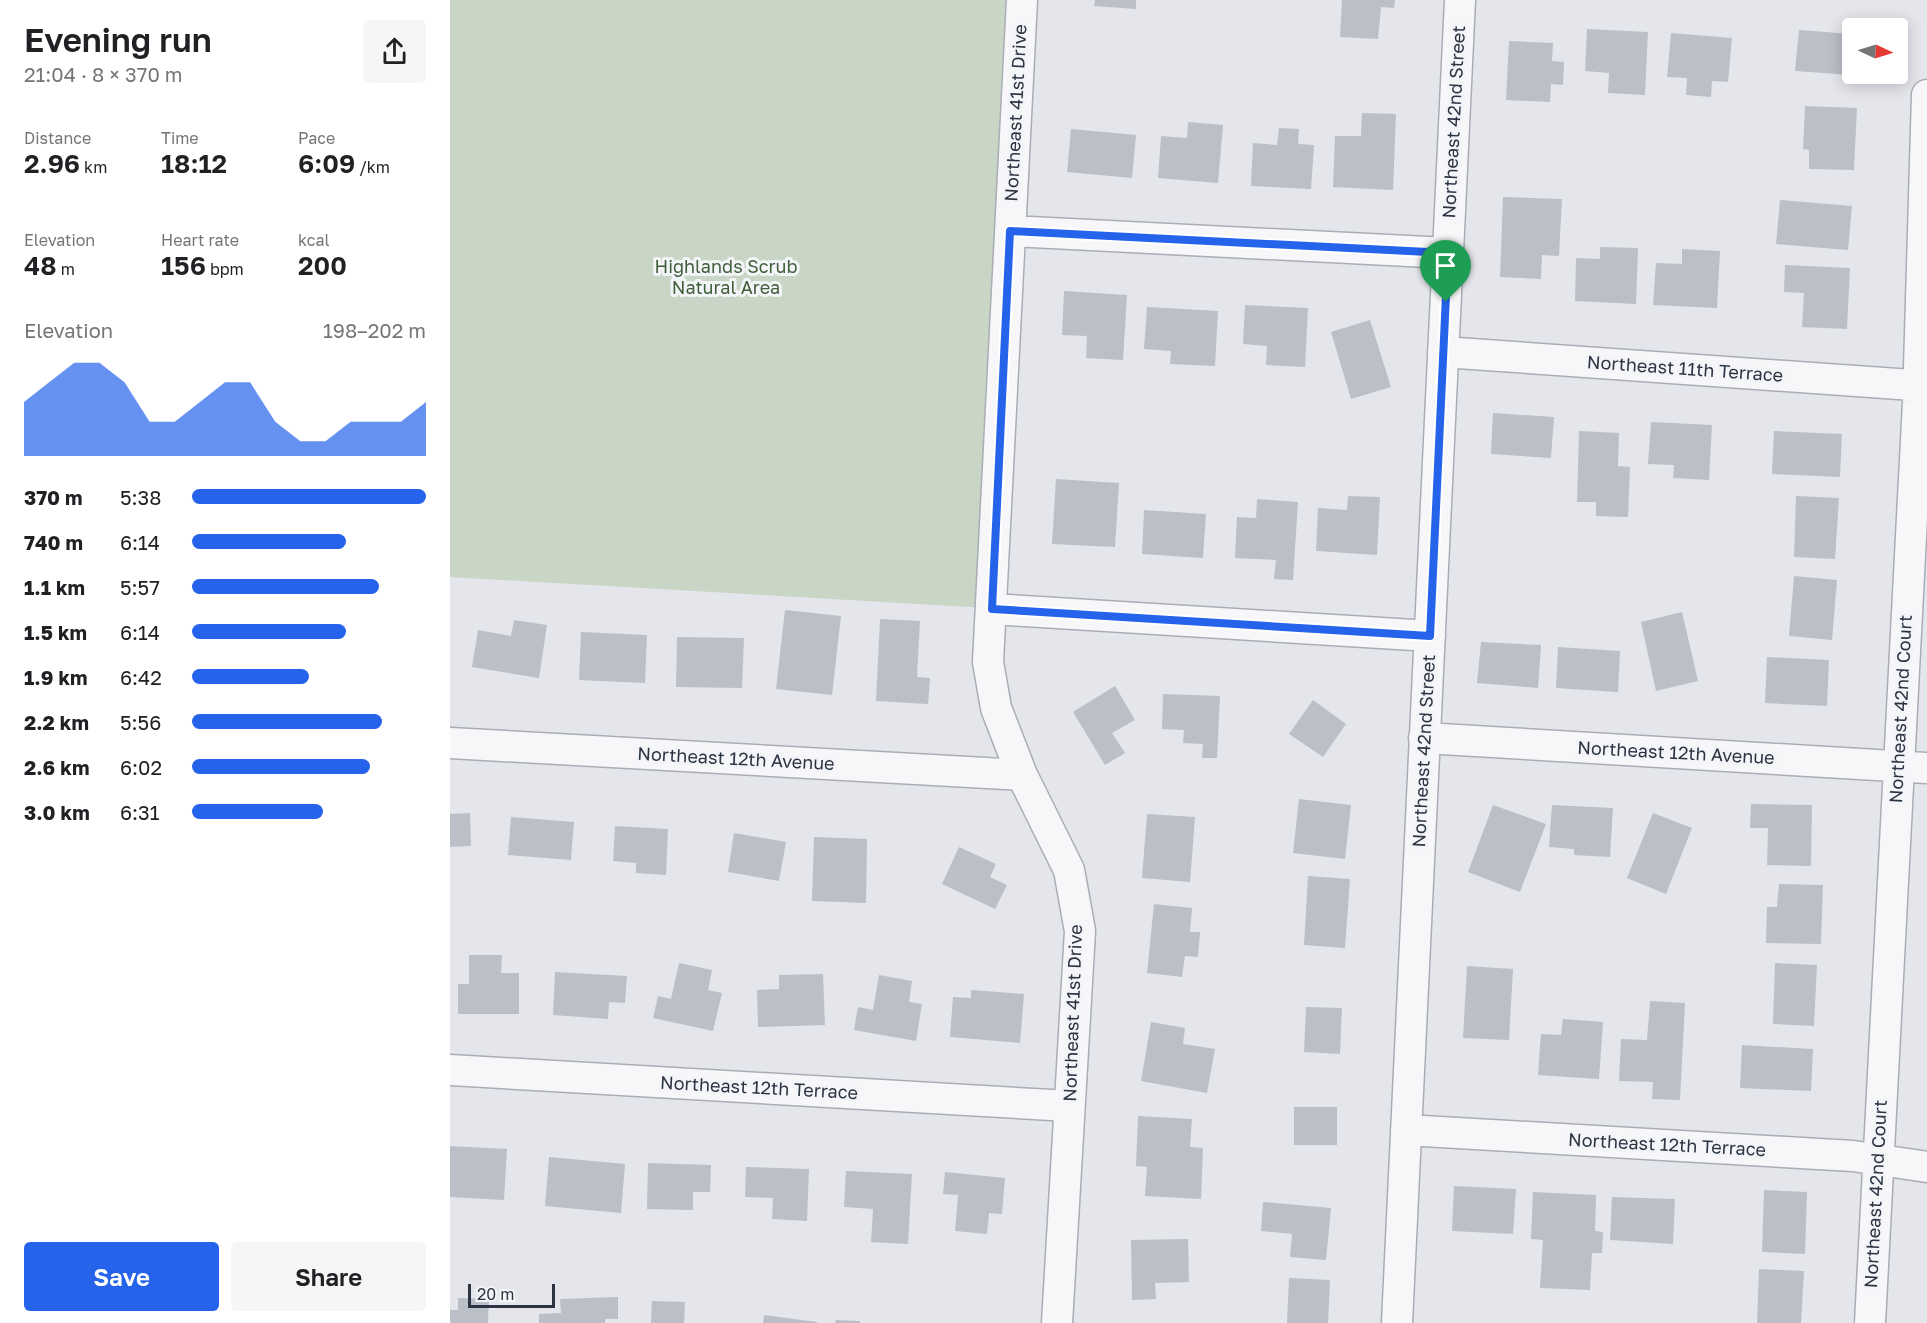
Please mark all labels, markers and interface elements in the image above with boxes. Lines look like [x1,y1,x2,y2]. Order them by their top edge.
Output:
north arrow [1842,18,1908,84]
map controls [1842,18,1908,84]
text: Evening run [24,20,212,59]
button: share [363,20,426,83]
street label: Northeast 41st Drive [999,24,1031,202]
street label: Northeast 42nd Street [1437,25,1469,219]
text: 21:04 · 8 × 370 m [24,62,183,86]
text: Distance [24,128,91,148]
text: Time [161,128,199,148]
text: Pace [298,128,335,148]
text: 2.96 [24,148,80,179]
text: 18:12 [161,148,227,179]
text: 6:09 [298,148,355,179]
text: km [80,157,107,177]
text: /km [355,157,390,177]
text: Elevation [24,230,95,250]
text: Heart rate [161,230,239,250]
text: kcal [298,230,330,250]
pin [1420,240,1471,302]
icon: arrive [1429,249,1462,282]
text: 48 [24,250,57,281]
text: 156 [161,250,206,281]
text: 200 [298,250,347,281]
park label: Highlands Scrub Natural Area [654,255,798,298]
text: m [57,259,75,279]
text: bpm [206,259,244,279]
text: Elevation [24,318,113,342]
text: 198–202 m [323,318,426,342]
street label: Northeast 11th Terrace [1586,350,1784,386]
text: 370 m [24,485,83,509]
text: 5:38 [120,485,162,509]
text: 740 m [24,530,83,554]
text: 6:14 [120,530,160,554]
text: 1.1 km [24,575,85,599]
text: 5:57 [120,575,160,599]
street label: Northeast 42nd Court [1884,614,1916,804]
text: 1.5 km [24,620,87,644]
text: 6:14 [120,620,160,644]
street label: Northeast 42nd Street [1407,654,1439,848]
text: 1.9 km [24,665,88,689]
text: 6:42 [120,665,162,689]
text: 2.2 km [24,710,89,734]
text: 5:56 [120,710,161,734]
street label: Northeast 12th Avenue [1577,736,1775,768]
street label: Northeast 12th Avenue [637,742,835,774]
text: 2.6 km [24,755,89,779]
text: 6:02 [120,755,162,779]
text: 3.0 km [24,800,90,824]
text: 6:31 [120,800,160,824]
street label: Northeast 41st Drive [1058,924,1086,1102]
street label: Northeast 12th Terrace [660,1071,859,1103]
street label: Northeast 42nd Court [1859,1099,1891,1289]
street label: Northeast 12th Terrace [1568,1128,1767,1160]
button: Save [24,1242,219,1311]
button: Share [231,1242,426,1311]
scale bar [468,1281,555,1308]
text: 20 m [477,1284,514,1304]

